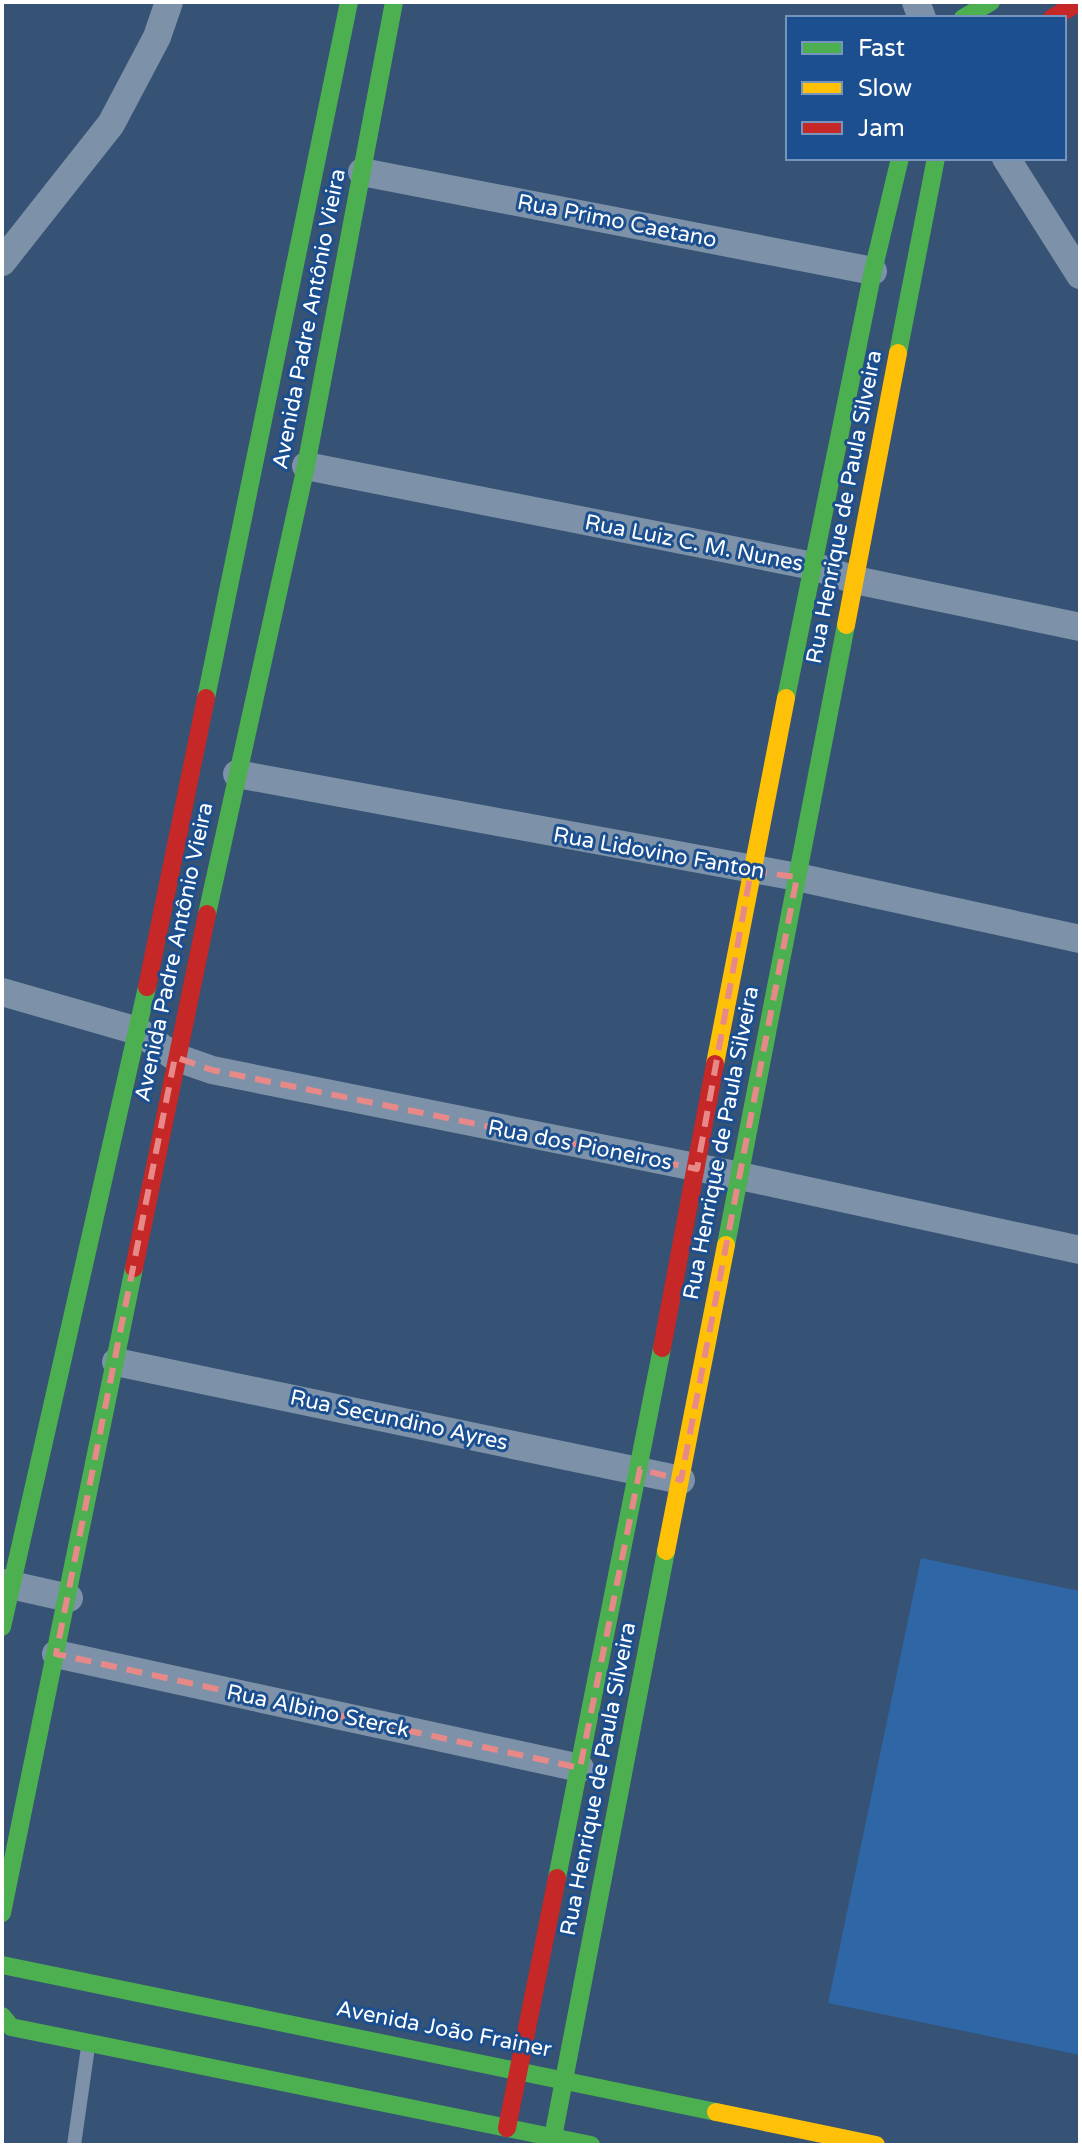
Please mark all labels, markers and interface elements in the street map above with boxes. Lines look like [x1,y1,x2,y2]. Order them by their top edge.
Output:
legend [786,16,1066,160]
text: Fast [858,34,905,63]
text: Slow [858,74,912,103]
text: Jam [858,114,905,143]
street label: Avenida Padre Antônio Vieira [267,167,351,471]
street label: Rua Primo Caetano [515,189,719,253]
street label: Rua Henrique de Paula Silveira [801,348,887,666]
street label: Rua Luiz C. M. Nunes [583,509,805,577]
street label: Avenida Padre Antônio Vieira [130,800,218,1104]
street label: Rua Lidovino Fanton [551,822,767,884]
street label: Rua Henrique de Paula Silveira [678,984,764,1302]
street label: Rua dos Pioneiros [485,1114,675,1176]
street label: Rua Secundino Ayres [288,1384,510,1456]
street label: Rua Henrique de Paula Silveira [555,1620,641,1938]
street label: Rua Albino Sterck [224,1679,412,1743]
street label: Avenida João Frainer [334,1995,554,2063]

